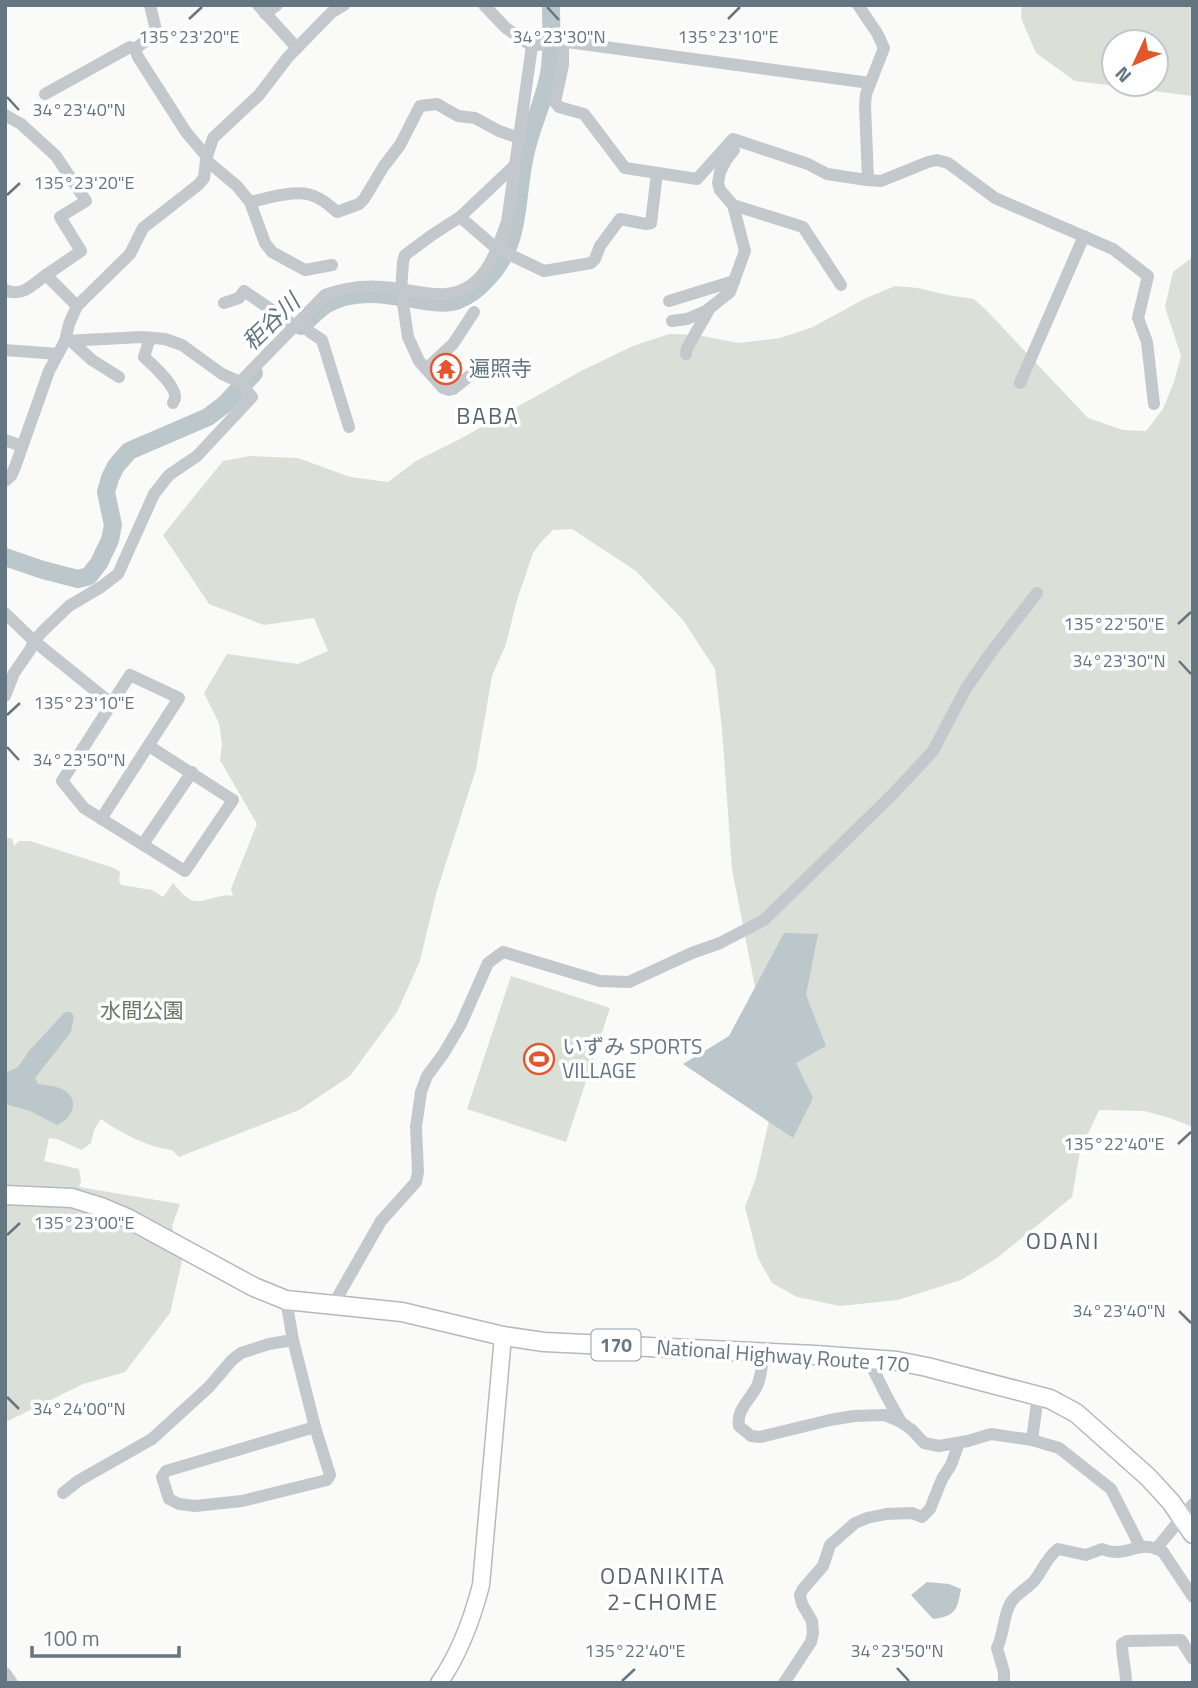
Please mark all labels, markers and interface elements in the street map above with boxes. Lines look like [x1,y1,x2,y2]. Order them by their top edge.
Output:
text: 135°23'20"E [138,23,240,50]
text: 34°23'30"N [512,23,606,50]
text: 135°23'10"E [677,23,779,50]
north arrow [1100,28,1170,98]
text: N [1107,60,1137,90]
text: 34°23'40"N [32,96,126,123]
text: 135°23'20"E [33,169,135,196]
water label: 秬谷川 [234,283,310,358]
temple icon: 遍照寺 [429,352,463,386]
place label: 遍照寺 [469,352,532,384]
district label: BABA [456,398,520,433]
text: 135°22'50"E [1063,610,1165,637]
text: 34°23'30"N [1072,647,1166,674]
text: 135°23'10"E [33,689,135,716]
text: 34°23'50"N [32,746,126,773]
park label: 水間公園 [100,994,184,1026]
place label: いずみ SPORTS VILLAGE [562,1030,702,1086]
sports icon: いずみ SPORTS VILLAGE [522,1042,556,1076]
text: 135°22'40"E [1063,1130,1165,1157]
text: 135°23'00"E [33,1209,135,1236]
district label: ODANI [1026,1223,1100,1258]
text: 34°23'40"N [1072,1297,1166,1324]
road number: 170 [592,1330,640,1360]
street label: National Highway Route 170 [655,1330,911,1380]
text: 34°24'00"N [32,1395,126,1422]
district label: ODANIKITA 2-CHOME [600,1558,726,1619]
scale bar [32,1614,178,1658]
text: 100 m [42,1622,99,1654]
text: 135°22'40"E [584,1637,686,1664]
text: 34°23'50"N [850,1637,944,1664]

